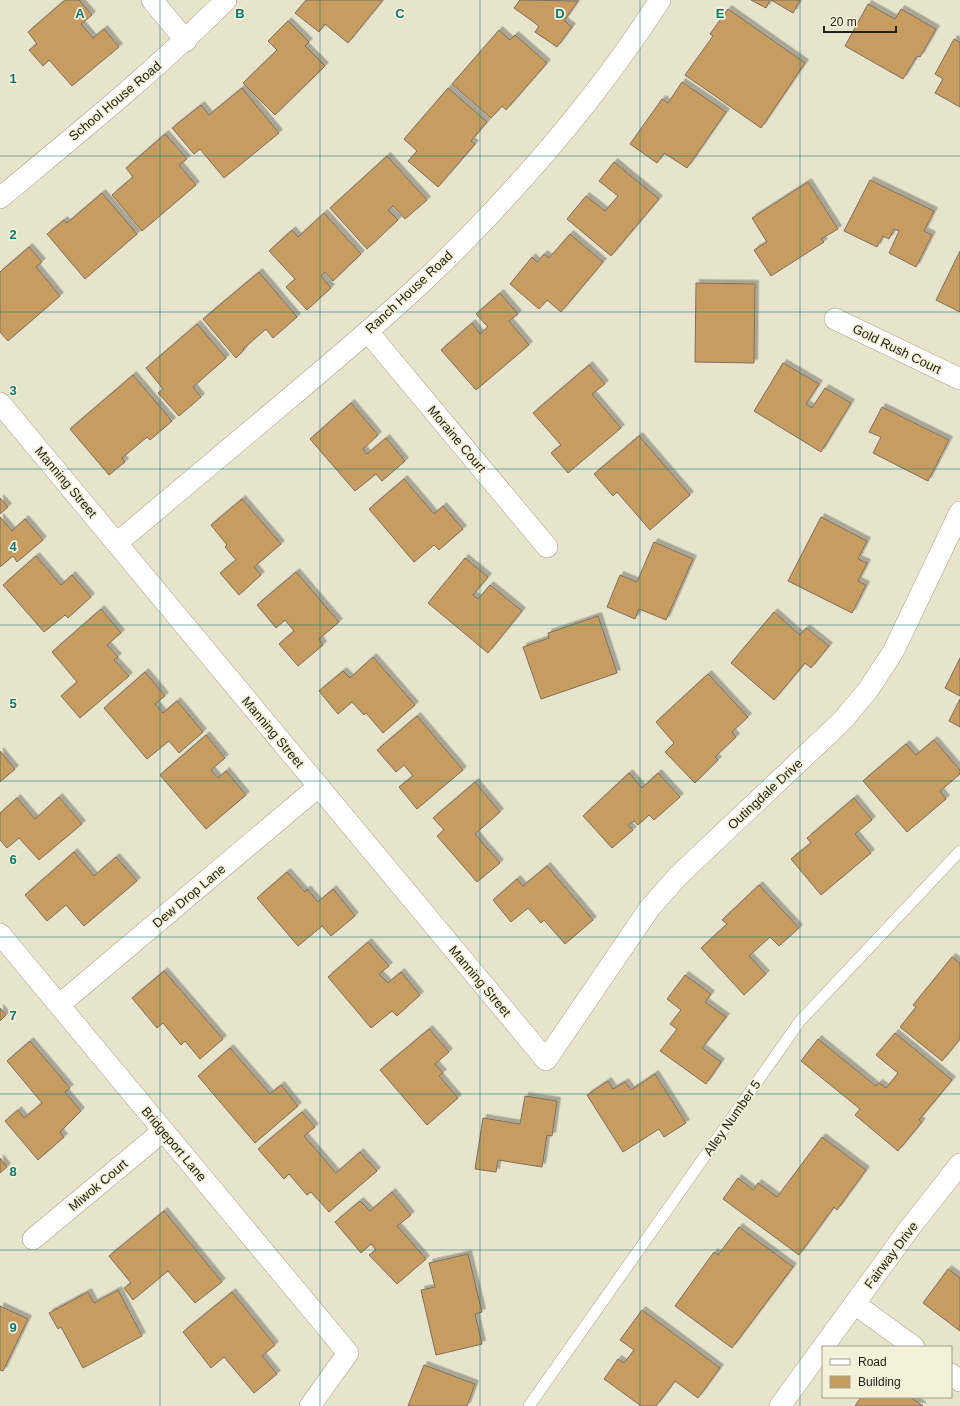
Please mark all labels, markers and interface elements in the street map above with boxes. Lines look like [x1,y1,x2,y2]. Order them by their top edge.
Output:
text: A [75,6,85,21]
text: B [235,6,245,21]
text: C [395,6,405,21]
text: D [555,6,565,21]
text: E [716,6,725,21]
scale bar [824,8,896,34]
text: 20 m [830,15,857,29]
street label: School House Road [66,58,164,144]
text: 1 [9,71,17,86]
text: 2 [9,227,17,242]
street label: Ranch House Road [362,248,456,336]
street label: Gold Rush Court [850,321,944,377]
text: 3 [9,383,17,398]
street label: Moraine Court [425,403,489,476]
street label: Manning Street [32,443,100,521]
text: 4 [9,539,17,554]
street label: Manning Street [239,693,307,771]
text: 5 [9,696,17,711]
street label: Outingdale Drive [724,755,806,833]
text: 6 [9,852,17,867]
street label: Dew Drop Lane [150,861,228,931]
street label: Manning Street [446,942,514,1020]
text: 7 [9,1008,17,1023]
street label: Alley Number 5 [700,1077,764,1159]
street label: Bridgeport Lane [139,1104,209,1184]
street label: Miwok Court [66,1156,131,1214]
text: 8 [9,1164,17,1179]
street label: Fairway Drive [861,1219,921,1291]
text: 9 [9,1320,17,1335]
legend [822,1346,952,1398]
text: Road [858,1355,887,1369]
text: Building [858,1375,901,1389]

